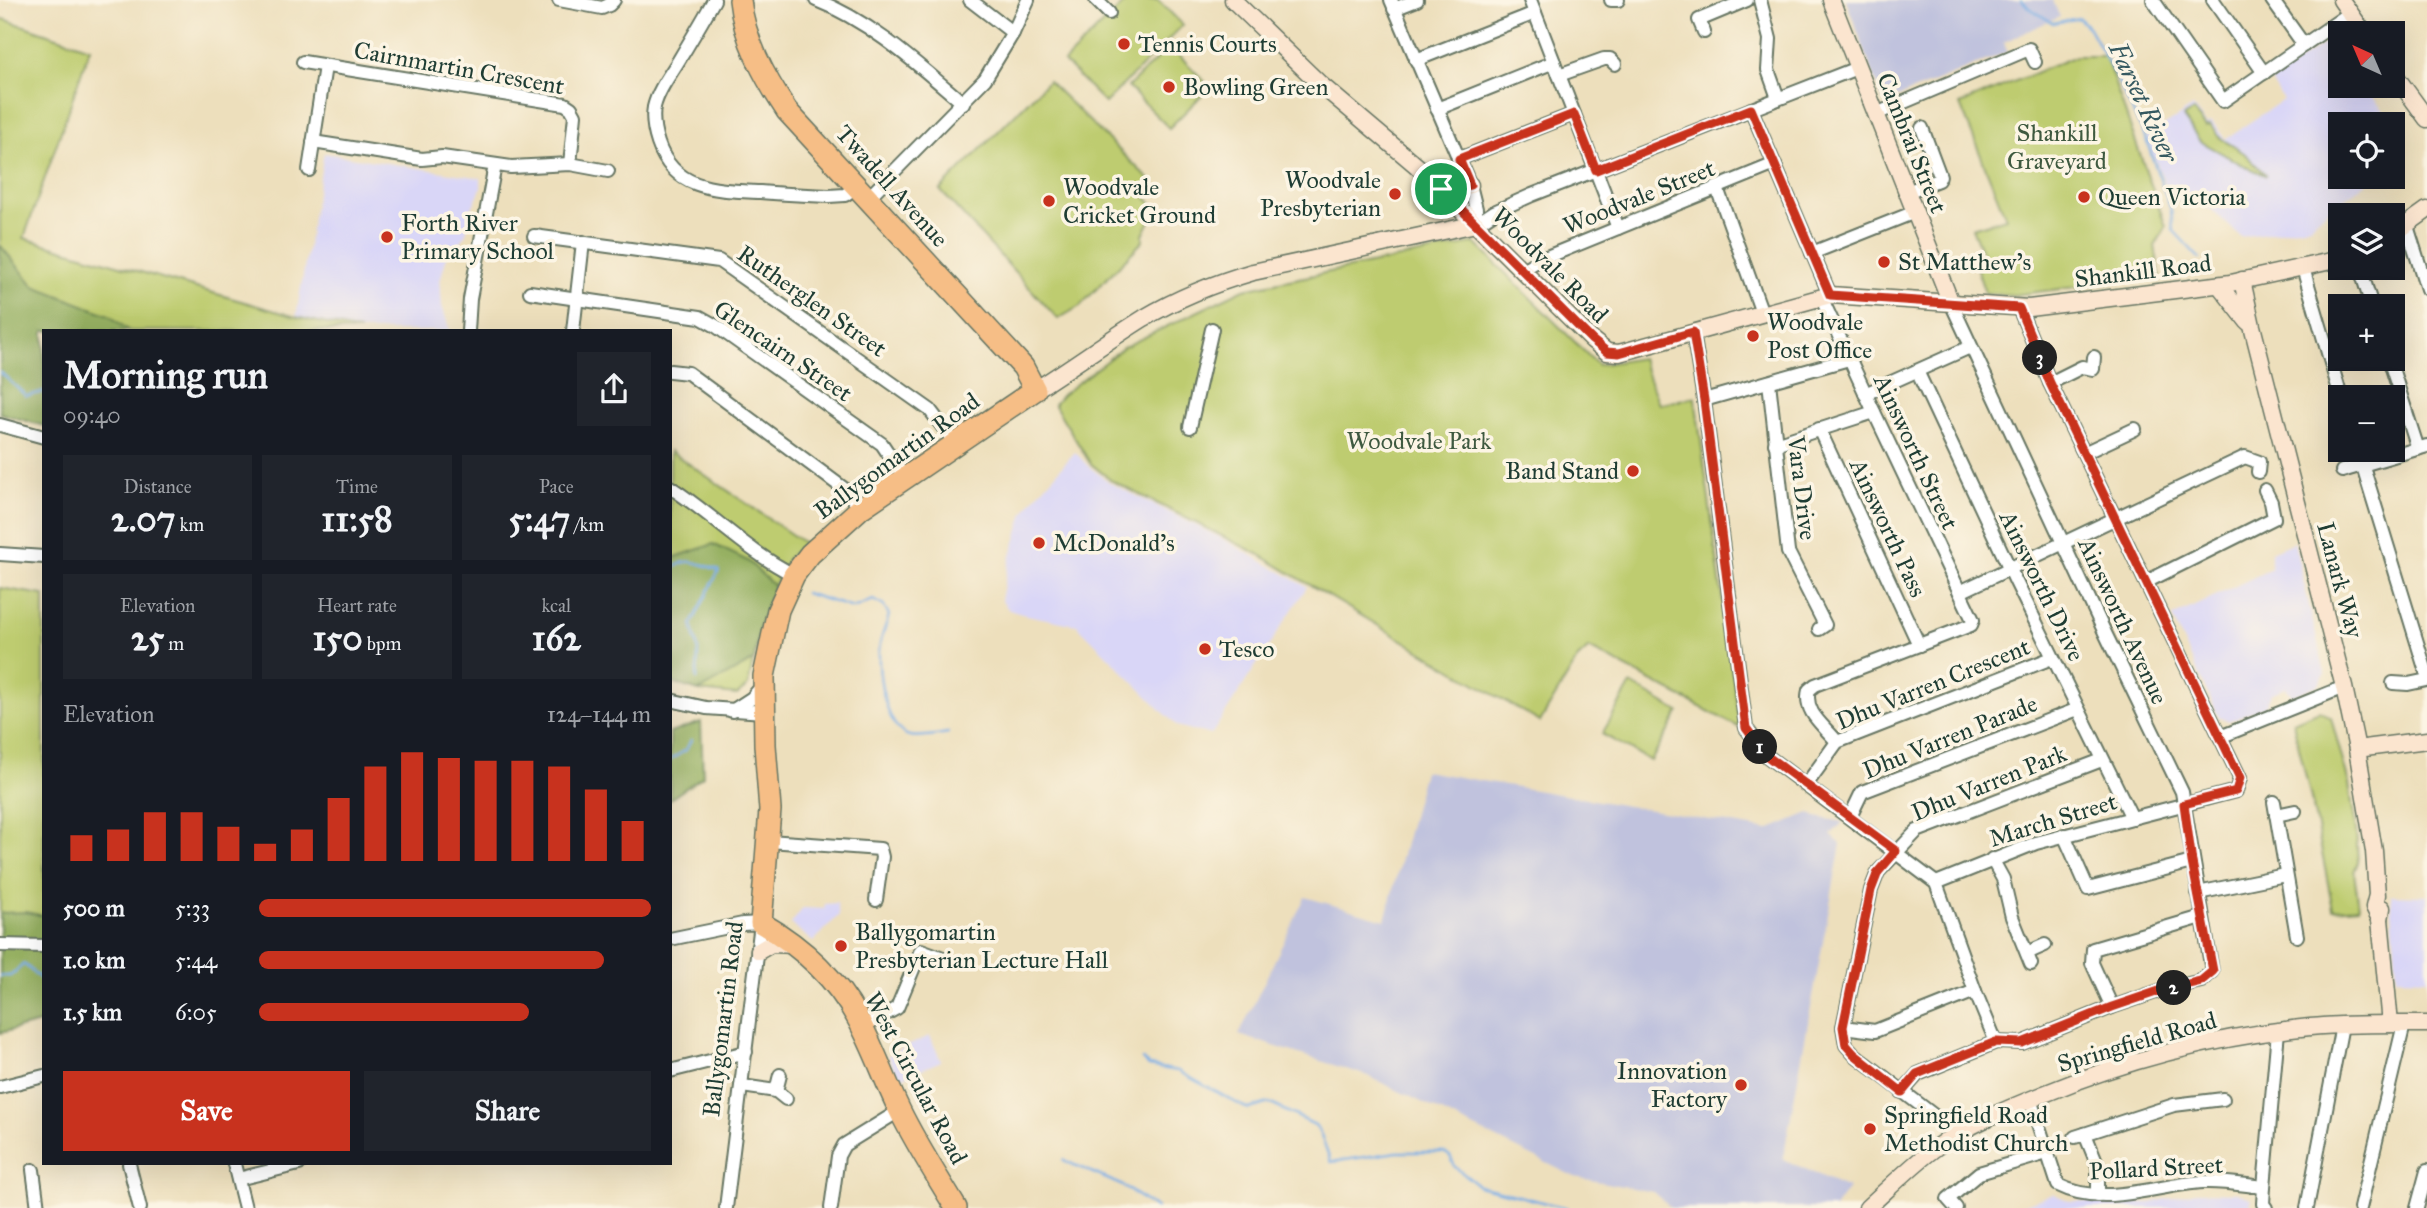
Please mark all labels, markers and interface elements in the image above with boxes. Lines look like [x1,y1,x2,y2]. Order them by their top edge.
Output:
north arrow [2328,21,2404,98]
map controls [2328,21,2405,462]
place label: Tennis Courts [1138,29,1277,59]
street label: Cairnmartin Crescent [351,35,567,101]
marker: Tennis Courts [1116,36,1132,52]
water label: Farset River [2102,36,2186,168]
street label: Cambrai Street [1870,68,1954,218]
place label: Bowling Green [1183,72,1328,102]
marker: Bowling Green [1161,79,1177,95]
button: locate [2328,112,2405,189]
park label: Shankill Graveyard [2007,118,2107,176]
street label: Twadell Avenue [829,119,955,253]
street label: Woodvale Street [1559,153,1720,241]
pin [1411,159,1471,219]
place label: Woodvale Presbyterian [1260,165,1381,223]
icon: arrive [1422,170,1460,208]
place label: Woodvale Cricket Ground [1063,172,1216,230]
place label: Queen Victoria [2098,182,2246,212]
marker: Woodvale Presbyterian [1387,186,1403,202]
marker: Queen Victoria [2076,189,2092,205]
marker: Woodvale Cricket Ground [1041,193,1057,209]
street label: Woodvale Road [1485,200,1615,330]
button: layers [2328,203,2405,280]
place label: Forth River Primary School [401,208,555,266]
marker: Forth River Primary School [379,229,395,245]
street label: Rutherglen Street [731,238,893,364]
place label: St Matthew’s [1898,247,2031,277]
street label: Shankill Road [2073,248,2213,294]
marker: St Matthew’s [1876,254,1892,270]
street label: Glencairn Street [708,294,858,409]
button: + [2328,294,2405,371]
place label: Woodvale Post Office [1767,307,1872,365]
marker: Woodvale Post Office [1745,328,1761,344]
pin: 3 [2022,340,2058,376]
text: 3 [2036,346,2043,369]
text: Morning run [63,352,268,398]
button: share [577,352,651,426]
street label: Ainsworth Street [1867,369,1965,535]
button: − [2328,385,2405,462]
street label: Ballygomartin Road [809,386,985,526]
text: 09:40 [63,401,121,429]
park label: Woodvale Park [1347,426,1492,456]
street label: Vara Drive [1781,433,1823,542]
street label: Ainsworth Pass [1842,453,1933,602]
place label: Band Stand [1505,456,1619,486]
marker: Band Stand [1625,463,1641,479]
text: Distance [124,475,192,498]
text: Time [336,475,378,498]
text: Pace [539,475,574,498]
text: 2.07 [111,498,175,541]
text: 11:58 [321,498,393,541]
text: 5:47 [508,498,570,541]
street label: Ainsworth Drive [1992,505,2091,666]
text: km [175,513,204,536]
text: /km [570,513,604,536]
street label: Lanark Way [2310,519,2370,642]
place label: McDonald's [1053,528,1175,558]
street label: Ainsworth Avenue [2071,532,2175,709]
marker: McDonald's [1031,535,1047,551]
text: Elevation [120,594,195,617]
text: Heart rate [317,594,397,617]
text: kcal [541,594,571,617]
text: 25 [131,617,164,660]
text: 150 [313,617,363,660]
text: 162 [532,617,581,660]
street label: Dhu Varren Crescent [1832,631,2035,737]
text: m [164,632,184,655]
text: bpm [363,632,401,655]
place label: Tesco [1219,634,1275,664]
marker: Tesco [1197,641,1213,657]
street label: Dhu Varren Parade [1858,688,2042,786]
text: Elevation [63,700,154,728]
text: 124–144 m [547,700,651,728]
pin: 1 [1742,730,1778,764]
text: 1 [1756,735,1763,758]
street label: Dhu Varren Park [1907,738,2072,828]
street label: March Street [1985,786,2121,854]
text: 500 m [63,894,125,922]
text: 5:33 [175,894,210,922]
place label: Ballygomartin Presbyterian Lecture Hall [855,917,1109,975]
street label: Ballygomartin Road [696,919,750,1119]
marker: Ballygomartin Presbyterian Lecture Hall [833,938,849,954]
text: 1.0 km [63,946,125,974]
text: 5:44 [175,946,217,974]
pin: 2 [2156,970,2192,1006]
text: 2 [2169,976,2178,999]
street label: West Circular Road [858,987,974,1169]
text: 1.5 km [63,998,122,1026]
text: 6:05 [175,998,217,1026]
street label: Springfield Road [2054,1005,2220,1079]
place label: Innovation Factory [1617,1056,1728,1114]
button: Save [63,1071,350,1151]
button: Share [364,1071,651,1151]
marker: Innovation Factory [1733,1077,1749,1093]
place label: Springfield Road Methodist Church [1884,1100,2068,1158]
marker: Springfield Road Methodist Church [1862,1121,1878,1137]
street label: Pollard Street [2088,1149,2224,1186]

